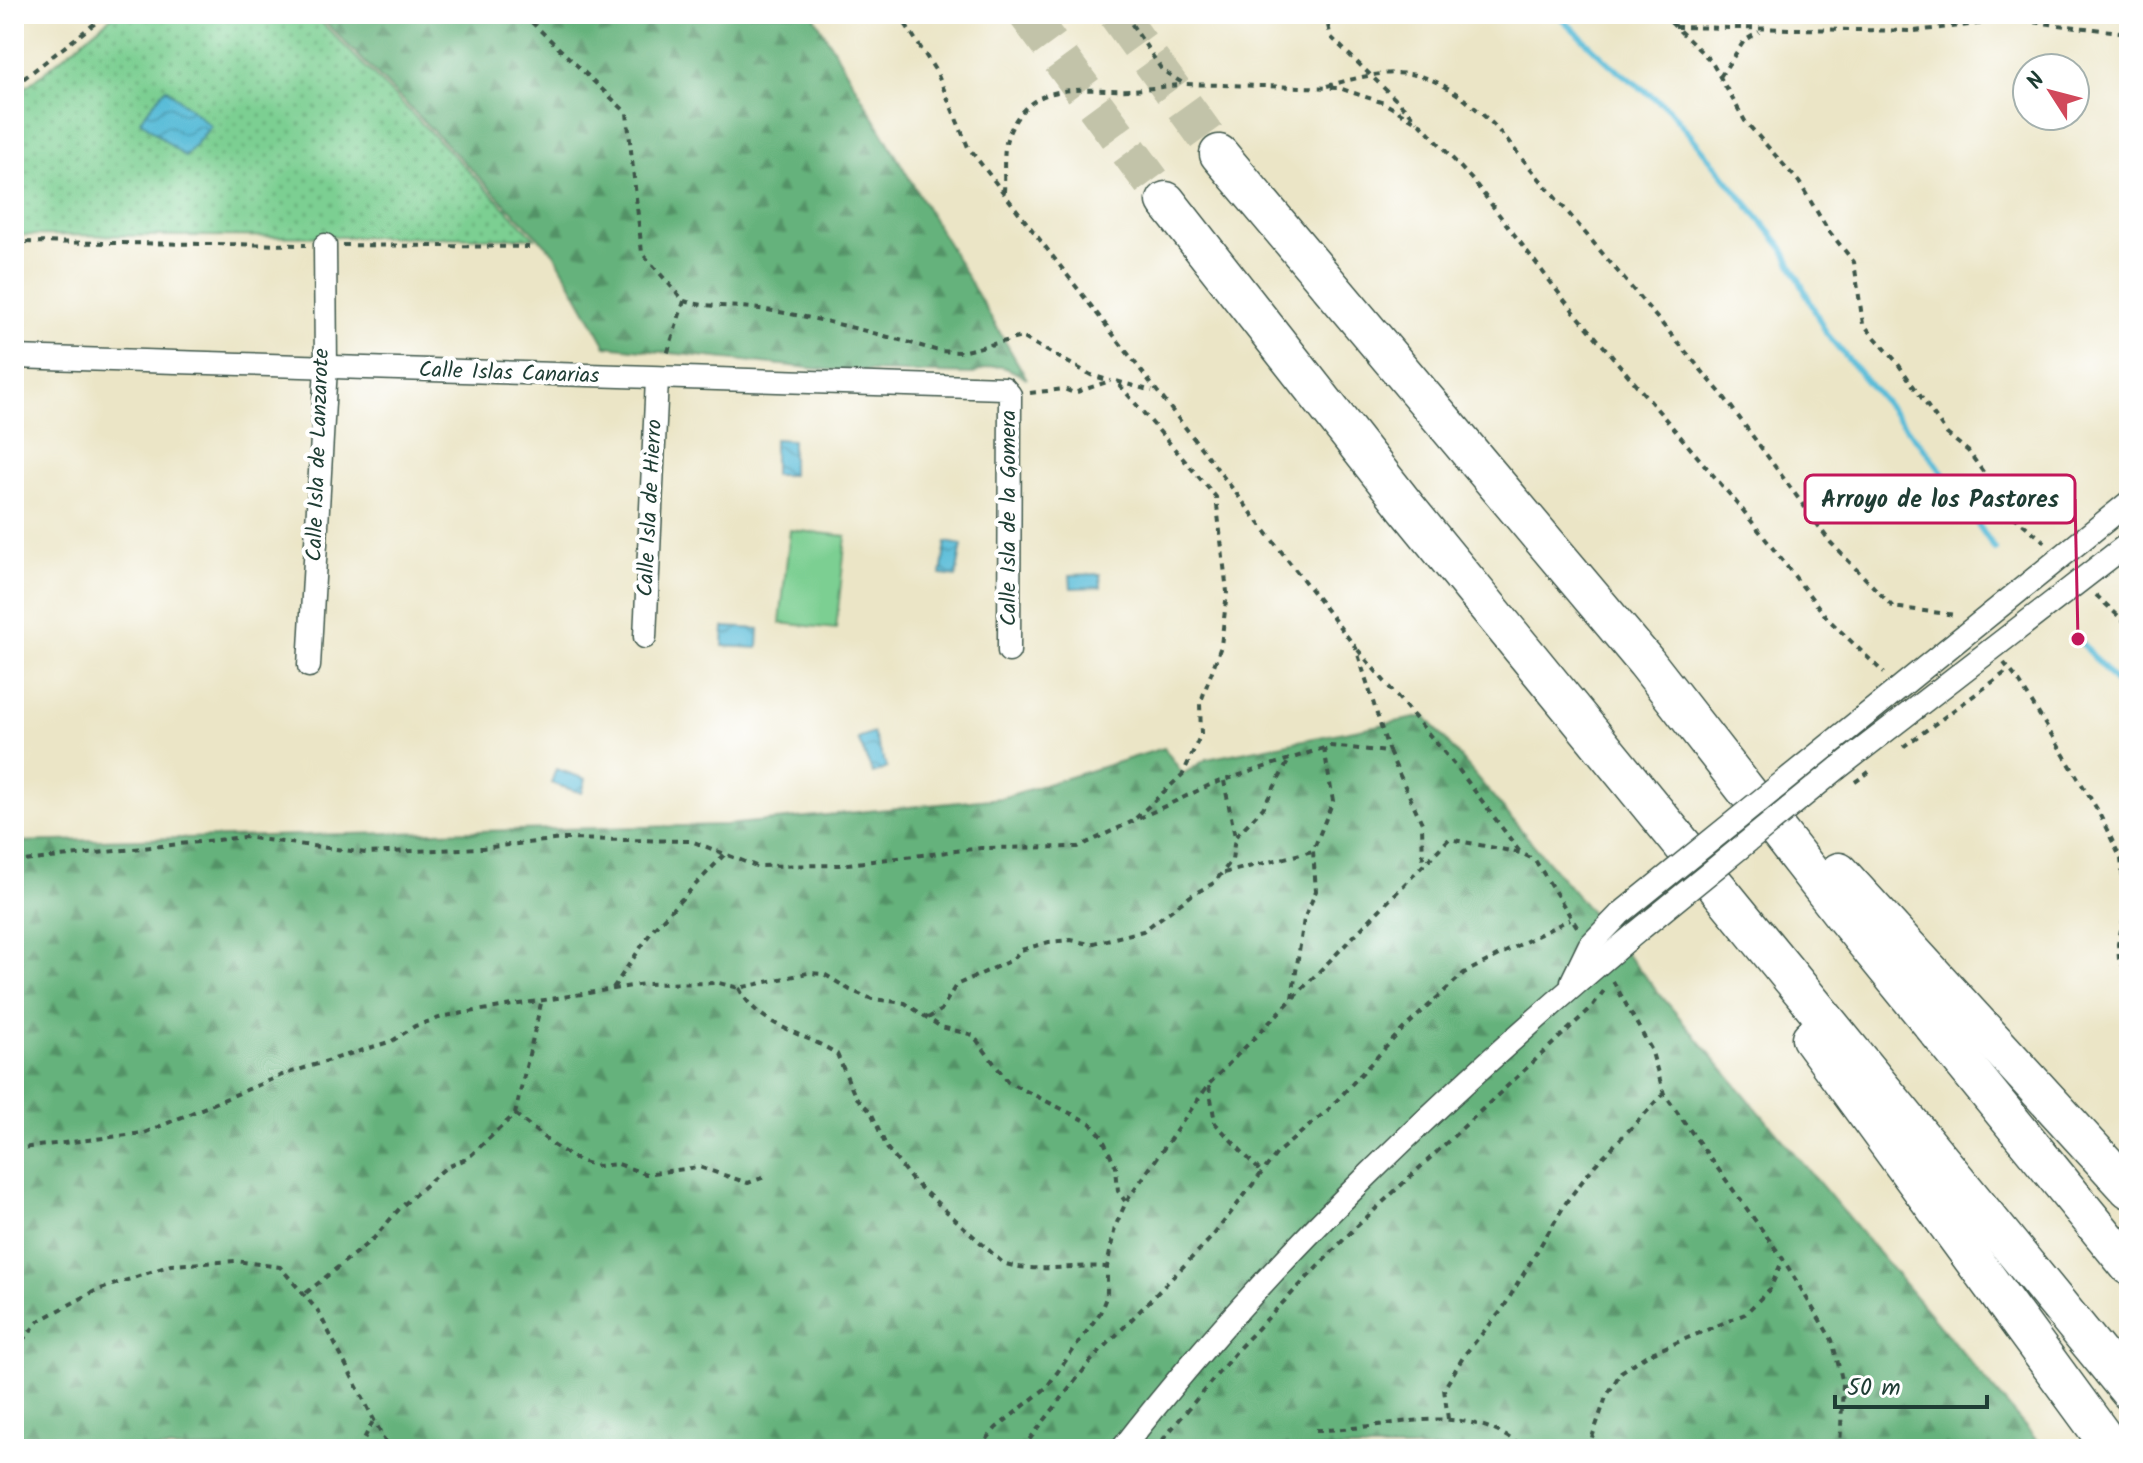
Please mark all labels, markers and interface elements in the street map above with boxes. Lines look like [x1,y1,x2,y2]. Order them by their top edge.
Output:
north arrow [2011,52,2091,132]
text: N [2019,66,2055,98]
street label: Calle Isla de Lanzarote [298,348,340,562]
street label: Calle Islas Canarias [418,353,601,395]
street label: Calle Isla de la Gomera [992,410,1027,626]
street label: Calle Isla de Hierro [629,418,673,598]
callout: Arroyo de los Pastores [1805,475,2075,523]
text: Arroyo de los Pastores [1821,481,2059,520]
scale bar [1835,1359,1987,1409]
text: 50 m [1847,1369,1901,1408]

